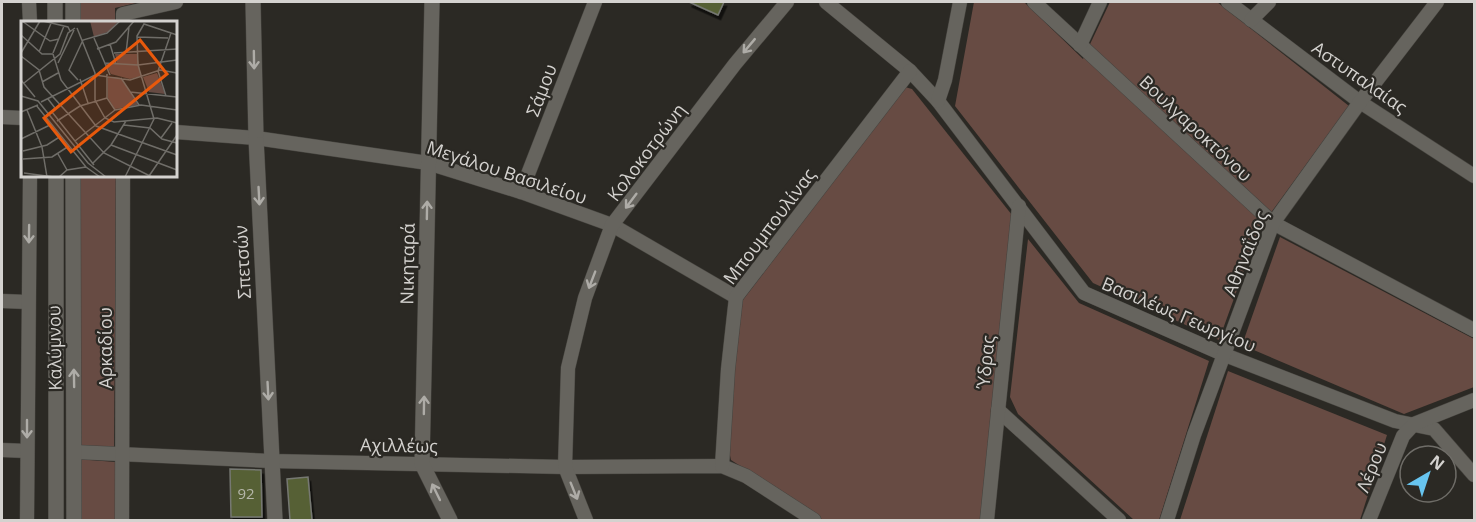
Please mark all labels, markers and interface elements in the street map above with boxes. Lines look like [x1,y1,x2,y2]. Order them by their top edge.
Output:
inset map [21,21,177,177]
street label: Αστυπαλαίας [1308,35,1413,119]
one-way arrow [743,38,756,54]
one-way arrow [248,49,260,69]
street label: Σάμου [520,60,562,120]
street label: Βουλγαροκτόνου [1135,70,1257,186]
street label: Κολοκοτρώνη [601,98,691,206]
street label: Μεγάλου Βασιλείου [424,135,590,209]
street label: Μπουμπουλίνας [717,163,821,289]
one-way arrow [253,186,264,206]
one-way arrow [624,193,637,209]
one-way arrow [421,201,433,221]
street label: Αθηναΐδος [1217,206,1273,299]
one-way arrow [23,223,35,243]
street label: Νικηταρά [394,223,420,305]
street label: Σπετσών [228,224,256,299]
one-way arrow [586,270,597,289]
street label: Βασιλέως Γεωργίου [1098,271,1260,357]
street label: Καλύμνου [41,305,67,391]
street label: Αρκαδίου [93,307,117,389]
street label: Ύδρας [970,334,1000,391]
one-way arrow [68,369,80,389]
one-way arrow [262,381,273,401]
one-way arrow [418,396,429,416]
one-way arrow [21,418,33,438]
street label: Αχιλλέως [360,432,438,458]
street label: Λέρου [1350,438,1392,496]
north arrow [1398,444,1458,504]
text: N [1425,450,1449,475]
one-way arrow [569,481,580,500]
house number: 92 [237,483,255,503]
one-way arrow [430,484,442,502]

